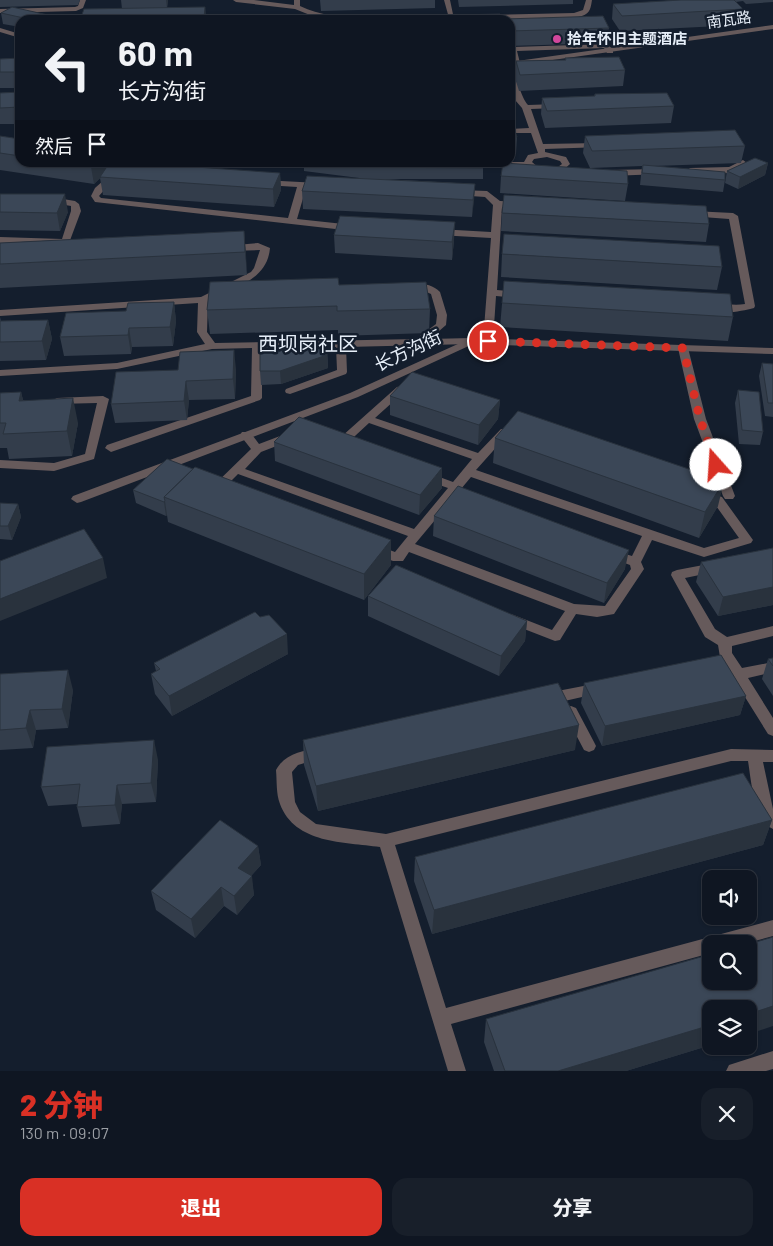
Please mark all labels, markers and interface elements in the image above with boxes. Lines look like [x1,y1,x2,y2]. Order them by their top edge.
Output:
street label: 南瓦路 [705,7,752,31]
place label: 拾年怀旧主题酒店 [567,29,687,47]
text: 60 m [118,31,193,73]
marker: 拾年怀旧主题酒店 [551,33,563,45]
icon: left [35,35,100,100]
text: 长方沟街 [118,77,206,103]
icon: arrive [83,130,111,158]
text: 然后 [35,134,73,157]
pin [467,320,509,362]
street label: 长方沟街 [370,325,445,375]
icon: arrive [474,327,502,355]
district label: 西坝岗社区 [258,331,358,355]
position arrow [689,438,741,490]
map controls [702,870,757,1055]
button: sound [702,870,757,925]
button: search [702,935,757,990]
button: layers [702,1000,757,1055]
text: 2 分钟 [20,1086,103,1122]
button: close [701,1088,753,1140]
text: 130 m · 09:07 [20,1123,108,1142]
button: 退出 [20,1178,382,1236]
button: 分享 [392,1178,753,1236]

